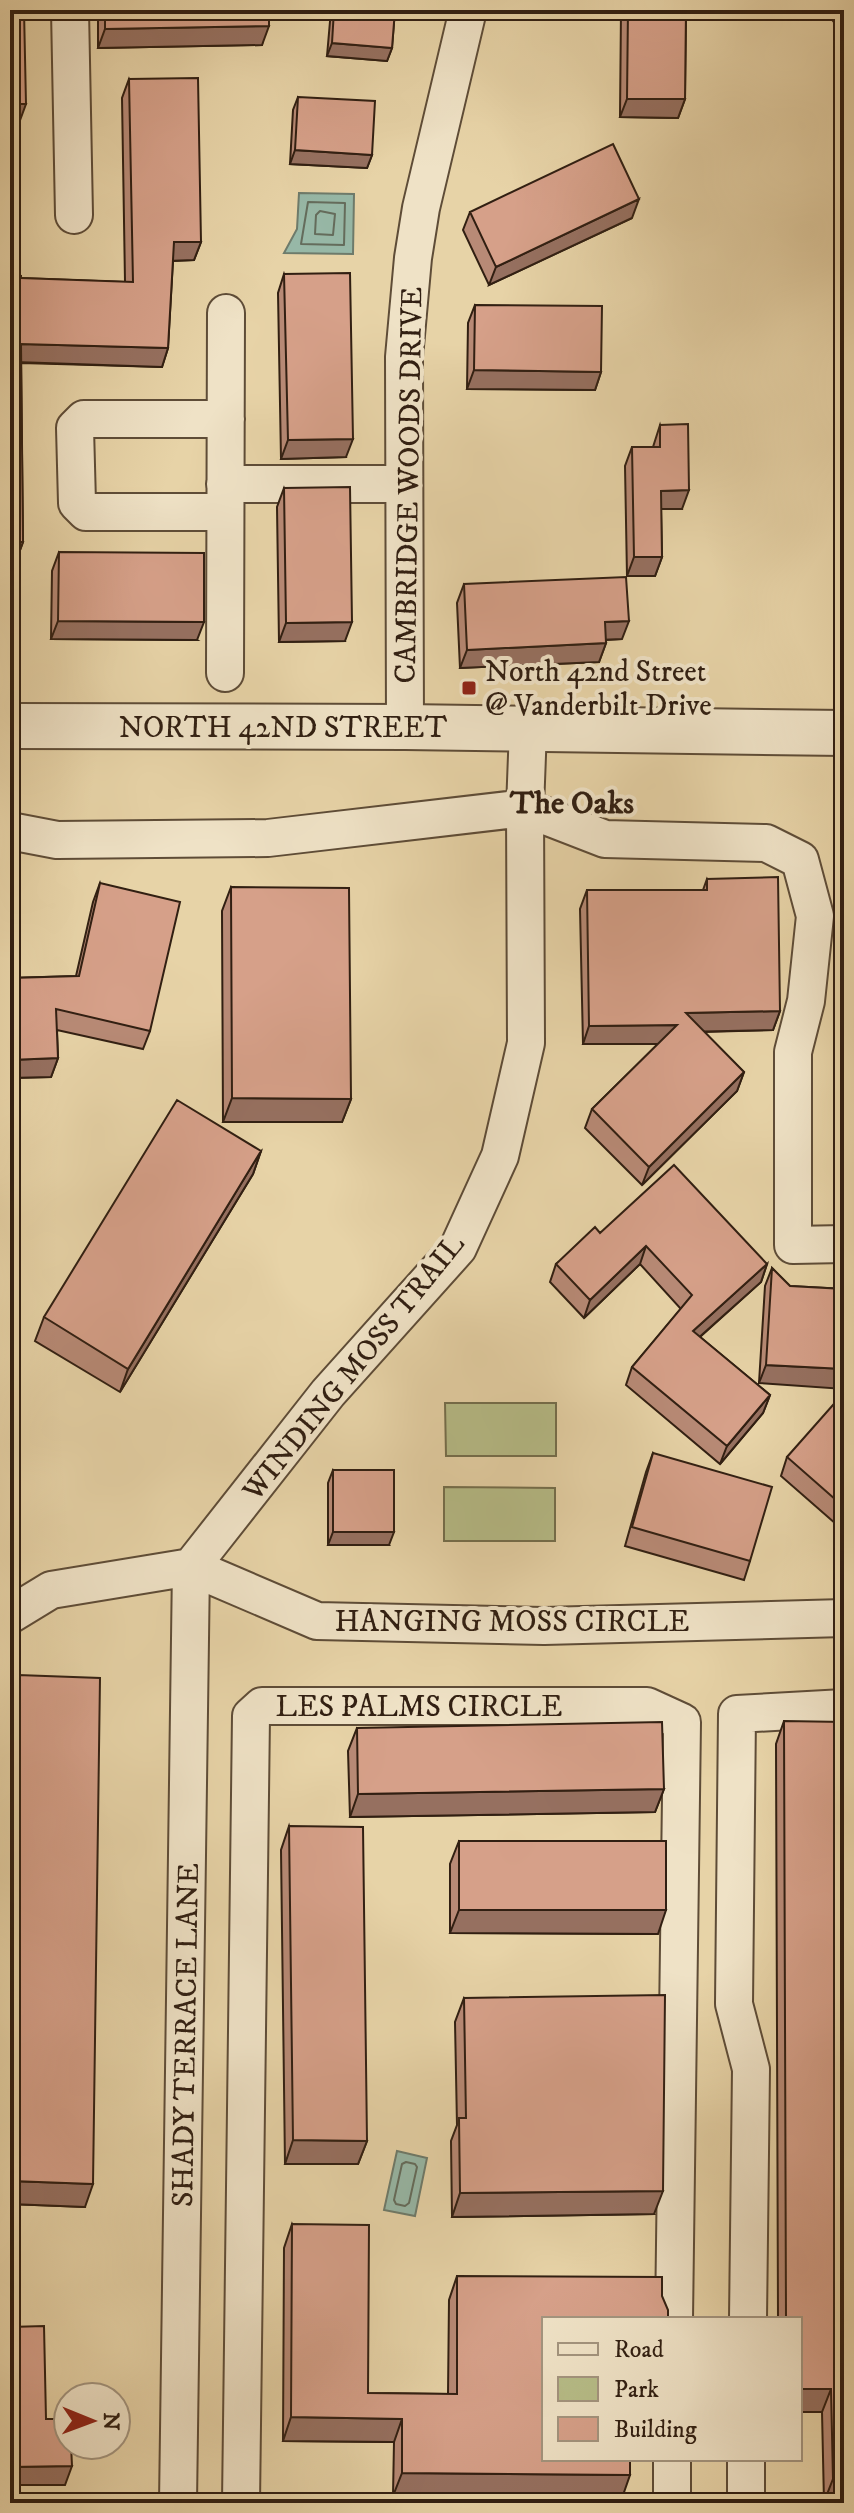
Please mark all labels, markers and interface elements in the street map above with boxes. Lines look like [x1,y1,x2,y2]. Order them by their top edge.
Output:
street label: CAMBRIDGE WOODS DRIVE [388,286,431,684]
place label: North 42nd Street @ Vanderbilt Drive [485,654,712,725]
marker: North 42nd Street @ Vanderbilt Drive [460,679,478,697]
street label: NORTH 42ND STREET [119,710,448,747]
district label: The Oaks [509,784,634,824]
street label: WINDING MOSS TRAIL [235,1227,473,1510]
street label: HANGING MOSS CIRCLE [335,1604,689,1641]
street label: LES PALMS CIRCLE [276,1689,562,1726]
street label: SHADY TERRACE LANE [165,1863,208,2208]
legend [542,2317,802,2461]
text: Road [614,2335,664,2365]
text: Park [614,2375,659,2405]
north arrow [52,2381,132,2461]
text: N [97,2412,124,2431]
text: Building [614,2415,697,2445]

